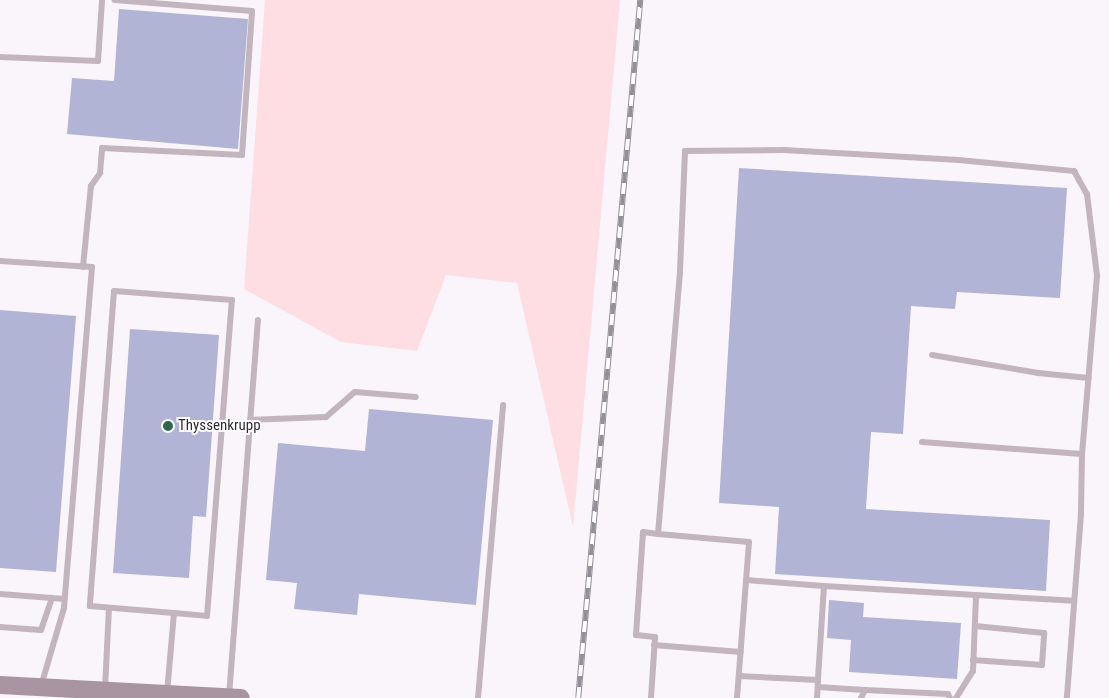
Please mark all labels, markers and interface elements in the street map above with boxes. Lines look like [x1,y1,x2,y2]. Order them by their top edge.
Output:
place label: Thyssenkrupp [178,417,261,435]
marker: Thyssenkrupp [162,420,174,432]

